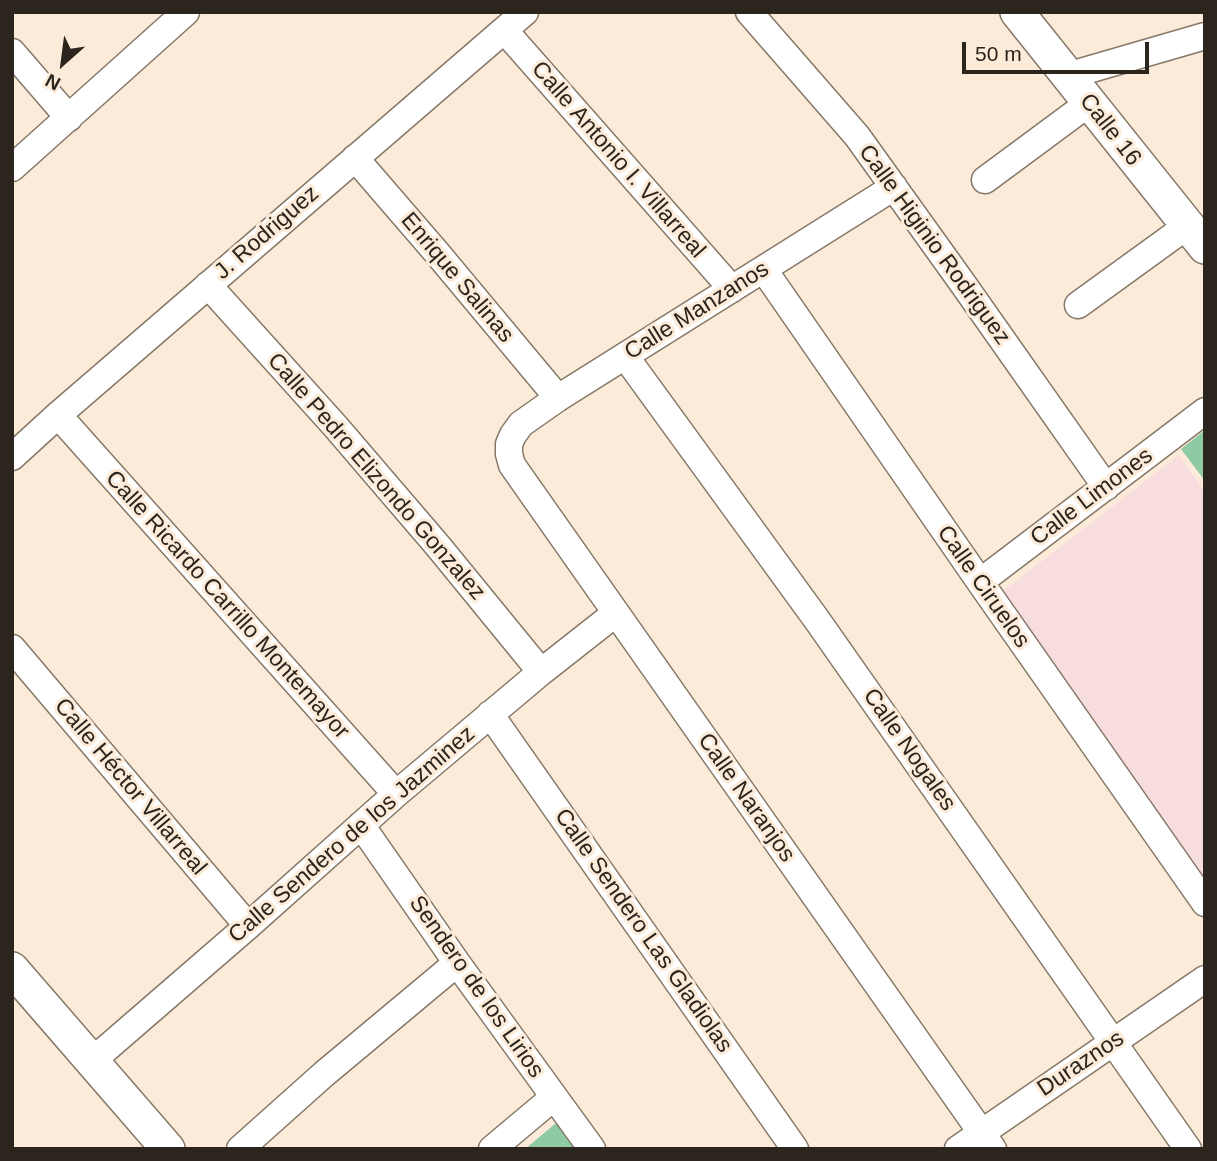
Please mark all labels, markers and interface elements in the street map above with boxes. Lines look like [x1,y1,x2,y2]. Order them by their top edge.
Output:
north arrow [28,28,98,98]
scale bar [965,28,1152,72]
text: 50 m [975,42,1022,65]
street label: Calle Antonio I. Villarreal [525,56,711,264]
text: N [42,69,64,94]
street label: Calle 16 [1073,88,1147,172]
street label: Calle Higinio Rodriguez [852,140,1016,350]
street label: J. Rodriguez [209,180,325,286]
street label: Enrique Salinas [395,207,519,349]
street label: Calle Manzanos [620,256,774,366]
street label: Calle Pedro Elizondo Gonzalez [261,348,491,606]
street label: Calle Limones [1025,442,1159,552]
street label: Calle Ricardo Carrillo Montemayor [99,465,355,745]
street label: Calle Ciruelos [931,520,1035,654]
street label: Calle Nogales [857,683,961,817]
street label: Calle Héctor Villarreal [48,693,212,881]
street label: Calle Sendero de los Jazminez [223,721,481,949]
street label: Calle Naranjos [691,728,801,868]
street label: Calle Sendero Las Gladiolas [548,804,738,1058]
street label: Sendero de los Lirios [403,891,549,1083]
street label: Duraznos [1032,1025,1130,1103]

